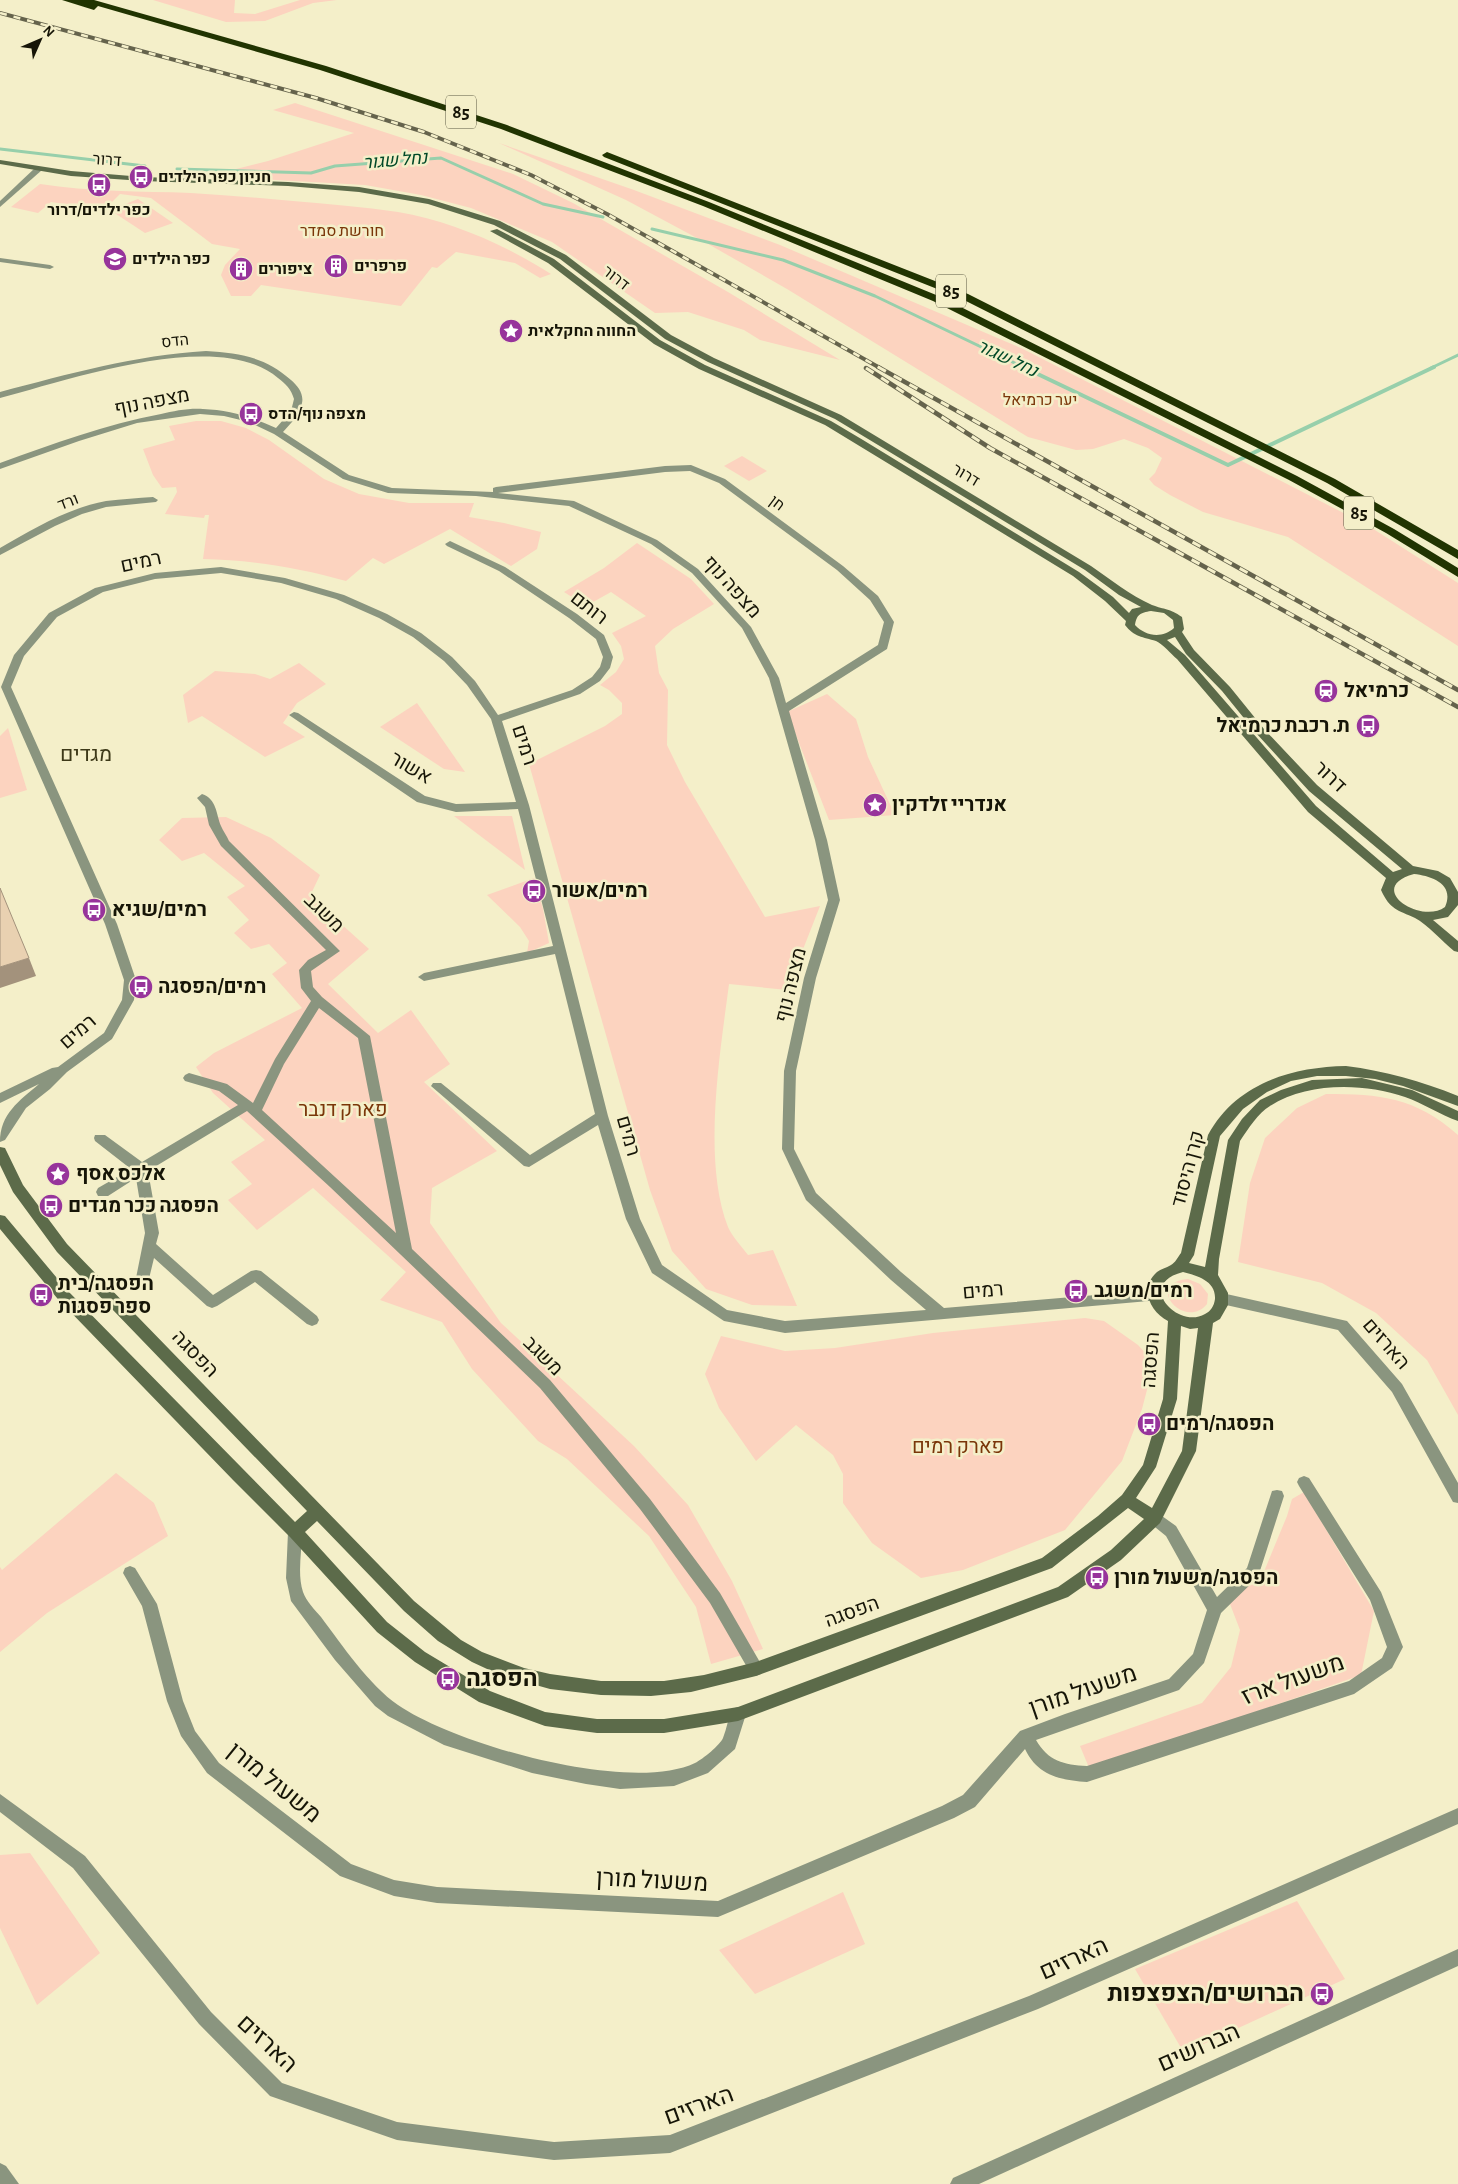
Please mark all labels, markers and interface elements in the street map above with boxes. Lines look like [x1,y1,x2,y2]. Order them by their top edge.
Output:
north arrow [15,15,65,65]
text: N [40,23,57,40]
road number: 85 [446,95,476,128]
water label: נחל שגור [362,149,429,173]
street label: דרור [92,151,122,169]
bus stop icon: חניון כפר הילדים [128,164,154,190]
place label: חניון כפר הילדים [158,169,271,185]
bus stop icon: כפר ילדים/דרור [86,172,112,198]
place label: כפר ילדים/דרור [47,202,151,218]
park label: חורשת סמדר [300,223,384,239]
school or university icon: כפר הילדים [102,246,128,272]
place label: כפר הילדים [132,251,211,267]
building icon: פרפרים [323,253,349,279]
building icon: ציפורים [228,256,254,282]
place label: פרפרים [354,258,407,274]
place label: ציפורים [258,261,312,277]
street label: דרור [600,263,632,293]
road number: 85 [936,274,966,308]
place icon: החווה החקלאית [498,318,524,344]
place label: החווה החקלאית [528,323,636,339]
street label: הדס [160,332,190,350]
water label: נחל שגור [974,337,1041,381]
street label: מצפה נוף [113,385,191,419]
park label: יער כרמיאל [1003,392,1077,408]
bus stop icon: מצפה נוף/הדס [238,401,264,427]
place label: מצפה נוף/הדס [268,406,366,422]
street label: דרור [950,461,982,489]
street label: ורד [55,491,81,513]
street label: חן [766,492,788,514]
road number: 85 [1344,496,1374,530]
street label: רמים [119,548,163,576]
street label: מצפה נוף [699,552,765,622]
street label: רותם [567,588,611,628]
station icon: כרמיאל [1313,678,1339,704]
place label: כרמיאל [1344,681,1409,701]
bus stop icon: ת. רכבת כרמיאל [1355,713,1381,739]
place label: ת. רכבת כרמיאל [1217,716,1350,736]
street label: רמים [508,722,540,768]
district label: מגדים [60,744,112,765]
street label: אשור [387,748,435,788]
street label: דרור [1310,757,1350,797]
place icon: אנדריי זלדקין [862,792,888,818]
place label: אנדריי זלדקין [892,795,1007,815]
bus stop icon: רמים/אשור [521,878,547,904]
place label: רמים/אשור [552,881,648,901]
street label: משגב [300,890,348,936]
bus stop icon: רמים/שגיא [81,897,107,923]
place label: רמים/שגיא [112,900,207,920]
street label: מצפה נוף [772,946,810,1024]
bus stop icon: רמים/הפסגה [128,974,154,1000]
place label: רמים/הפסגה [158,977,266,997]
street label: רמים [56,1011,100,1053]
park label: פארק דנבר [299,1100,387,1120]
street label: רמים [613,1113,643,1159]
street label: קרן היסוד [1168,1129,1208,1209]
place icon: אלכס אסף [45,1161,71,1187]
place label: אלכס אסף [76,1164,166,1184]
bus stop icon: הפסגה ככר מגדים [38,1193,64,1219]
place label: הפסגה ככר מגדים [68,1196,219,1216]
place label: הפסגה/בית ספר פסגות [58,1274,154,1317]
bus stop icon: רמים/משגב [1063,1278,1089,1304]
street label: רמים [962,1279,1004,1303]
place label: רמים/משגב [1094,1281,1193,1301]
bus stop icon: הפסגה/בית ספר פסגות [28,1282,54,1308]
street label: הארזים [1359,1315,1413,1373]
street label: הפסגה [168,1327,222,1381]
street label: הפסגה [1139,1331,1163,1389]
street label: משגב [519,1332,567,1380]
bus stop icon: הפסגה/רמים [1136,1411,1162,1437]
place label: הפסגה/רמים [1166,1414,1274,1434]
park label: פארק רמים [912,1437,1004,1457]
bus stop icon: הפסגה/משעול מורן [1084,1565,1110,1591]
place label: הפסגה/משעול מורן [1114,1568,1278,1588]
street label: הפסגה [822,1593,882,1631]
street label: משעול ארז [1239,1650,1347,1710]
street label: משעול מורן [1026,1661,1140,1721]
bus stop icon: הפסגה [435,1666,461,1692]
place label: הפסגה [466,1667,538,1691]
street label: משעול מורן [223,1738,325,1828]
street label: משעול מורן [595,1866,709,1896]
street label: הארזים [1036,1933,1112,1985]
bus stop icon: הברושים/הצפצפות [1309,1981,1335,2007]
place label: הברושים/הצפצפות [1107,1982,1304,2006]
street label: הארזים [232,2011,302,2077]
street label: הברושים [1154,2019,1244,2077]
street label: הארזים [661,2082,737,2130]

